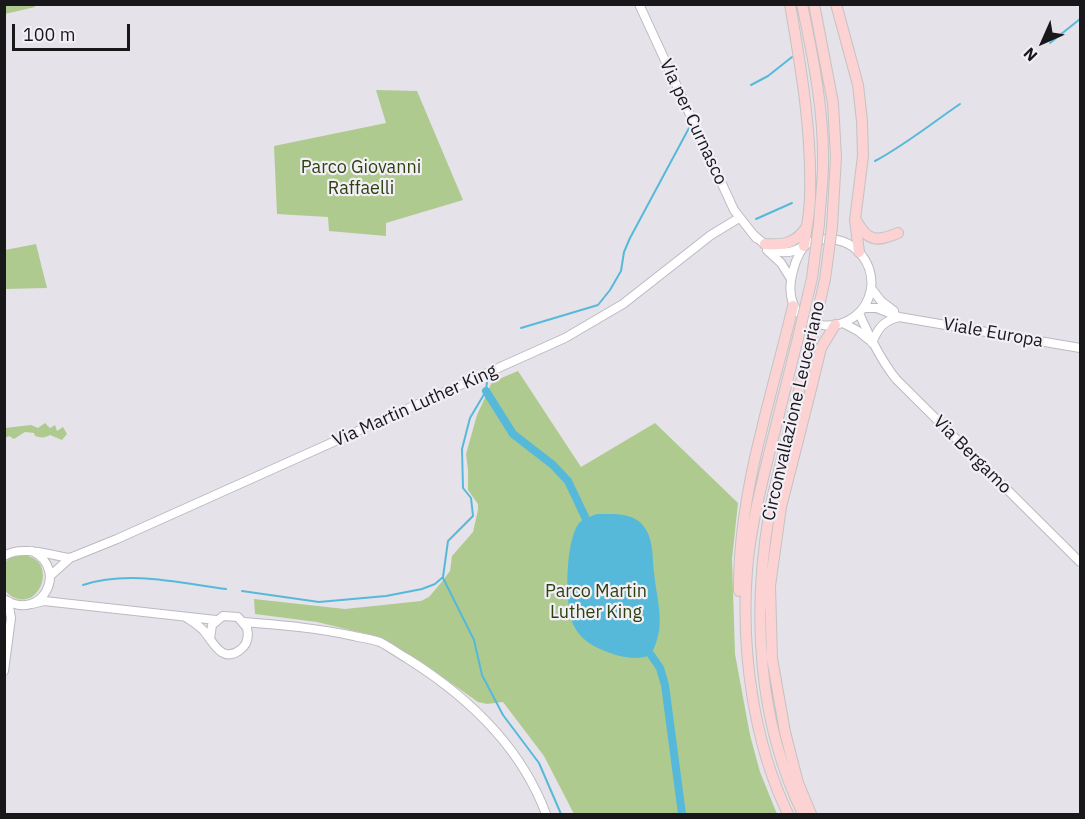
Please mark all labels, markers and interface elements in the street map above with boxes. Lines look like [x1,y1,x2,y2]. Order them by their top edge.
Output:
scale bar [15,12,134,50]
north arrow [1013,12,1073,72]
text: 100 m [23,23,75,46]
text: N [1019,44,1041,66]
street label: Via per Curnasco [654,56,732,188]
park label: Parco Giovanni Raffaelli [301,157,421,200]
street label: Circonvallazione Leuceriano [758,299,830,523]
street label: Viale Europa [941,314,1045,352]
street label: Via Martin Luther King [330,360,500,452]
street label: Via Bergamo [928,411,1016,499]
park label: Parco Martin Luther King [545,581,647,624]

